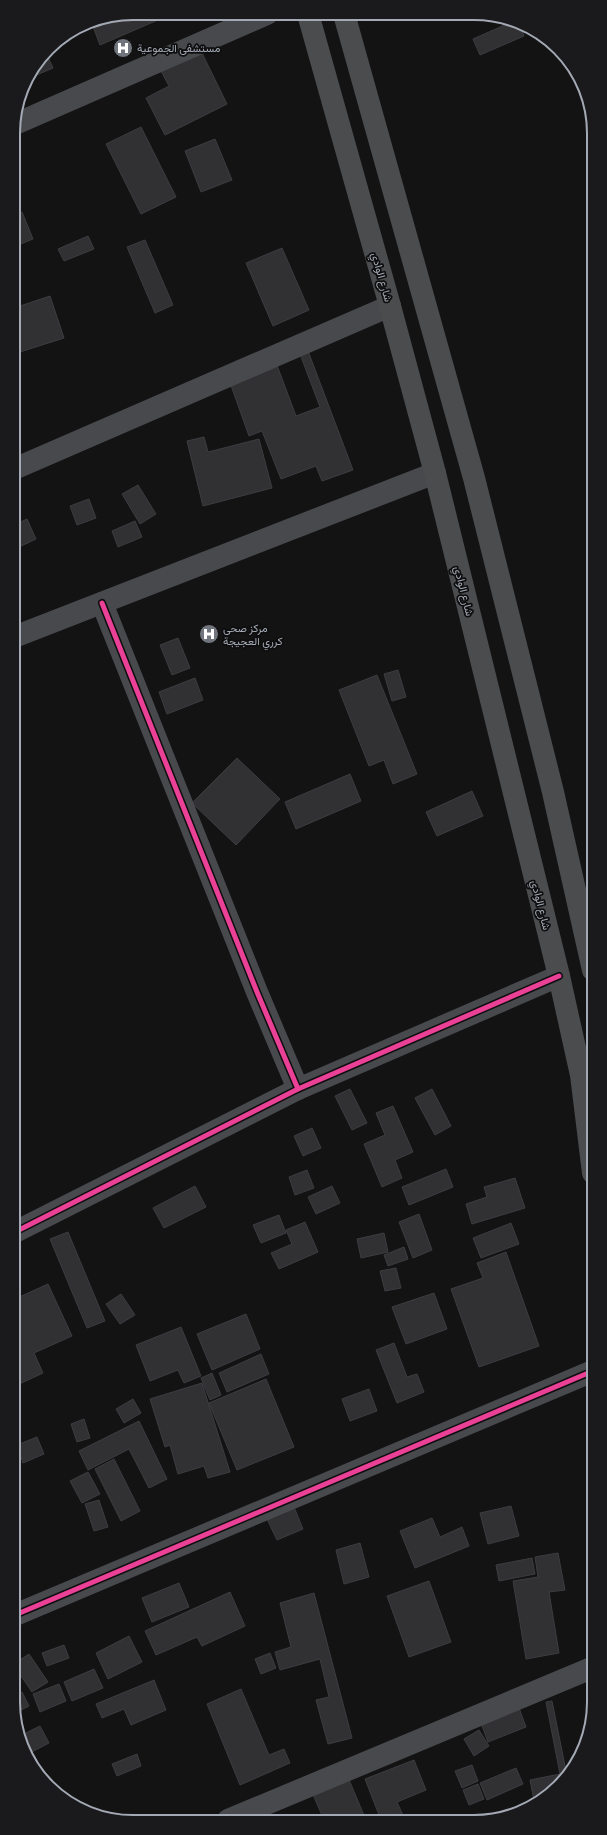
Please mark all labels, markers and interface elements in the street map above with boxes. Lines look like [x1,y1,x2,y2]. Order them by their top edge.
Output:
hospital icon: مستشفى الجموعية [112,37,134,59]
place label: مستشفى الجموعية [137,41,220,55]
street label: شارع الوادي [365,251,396,304]
street label: شارع الوادي [448,565,477,618]
place label: مركز صحي كرري العجيجة [223,621,283,651]
hospital icon: مركز صحي كرري العجيجة [198,623,220,645]
street label: شارع الوادي [525,879,554,932]

